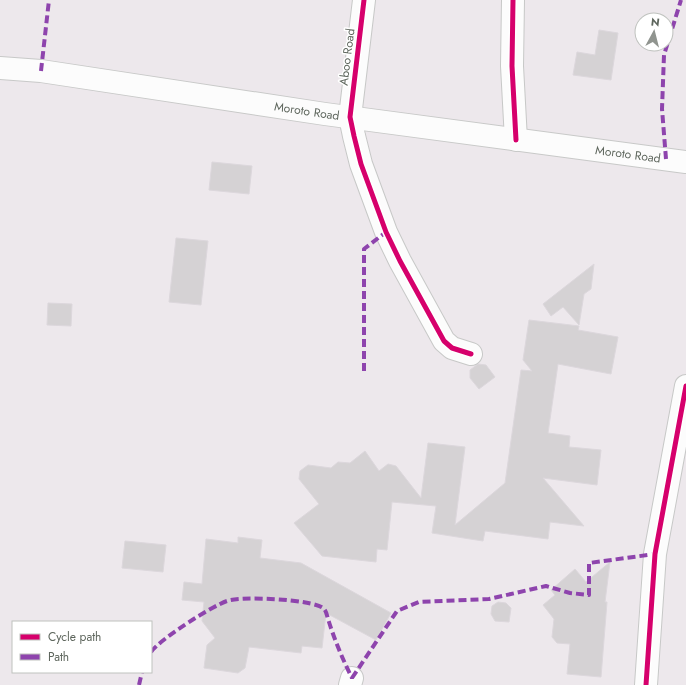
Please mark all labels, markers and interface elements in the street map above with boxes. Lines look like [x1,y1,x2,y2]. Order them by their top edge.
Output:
north arrow [634,12,674,52]
text: N [650,14,661,31]
street label: Aboo Road [335,27,359,87]
street label: Moroto Road [273,97,341,125]
street label: Moroto Road [594,141,662,168]
legend [12,621,152,673]
text: Cycle path [48,628,101,646]
text: Path [48,648,69,666]

